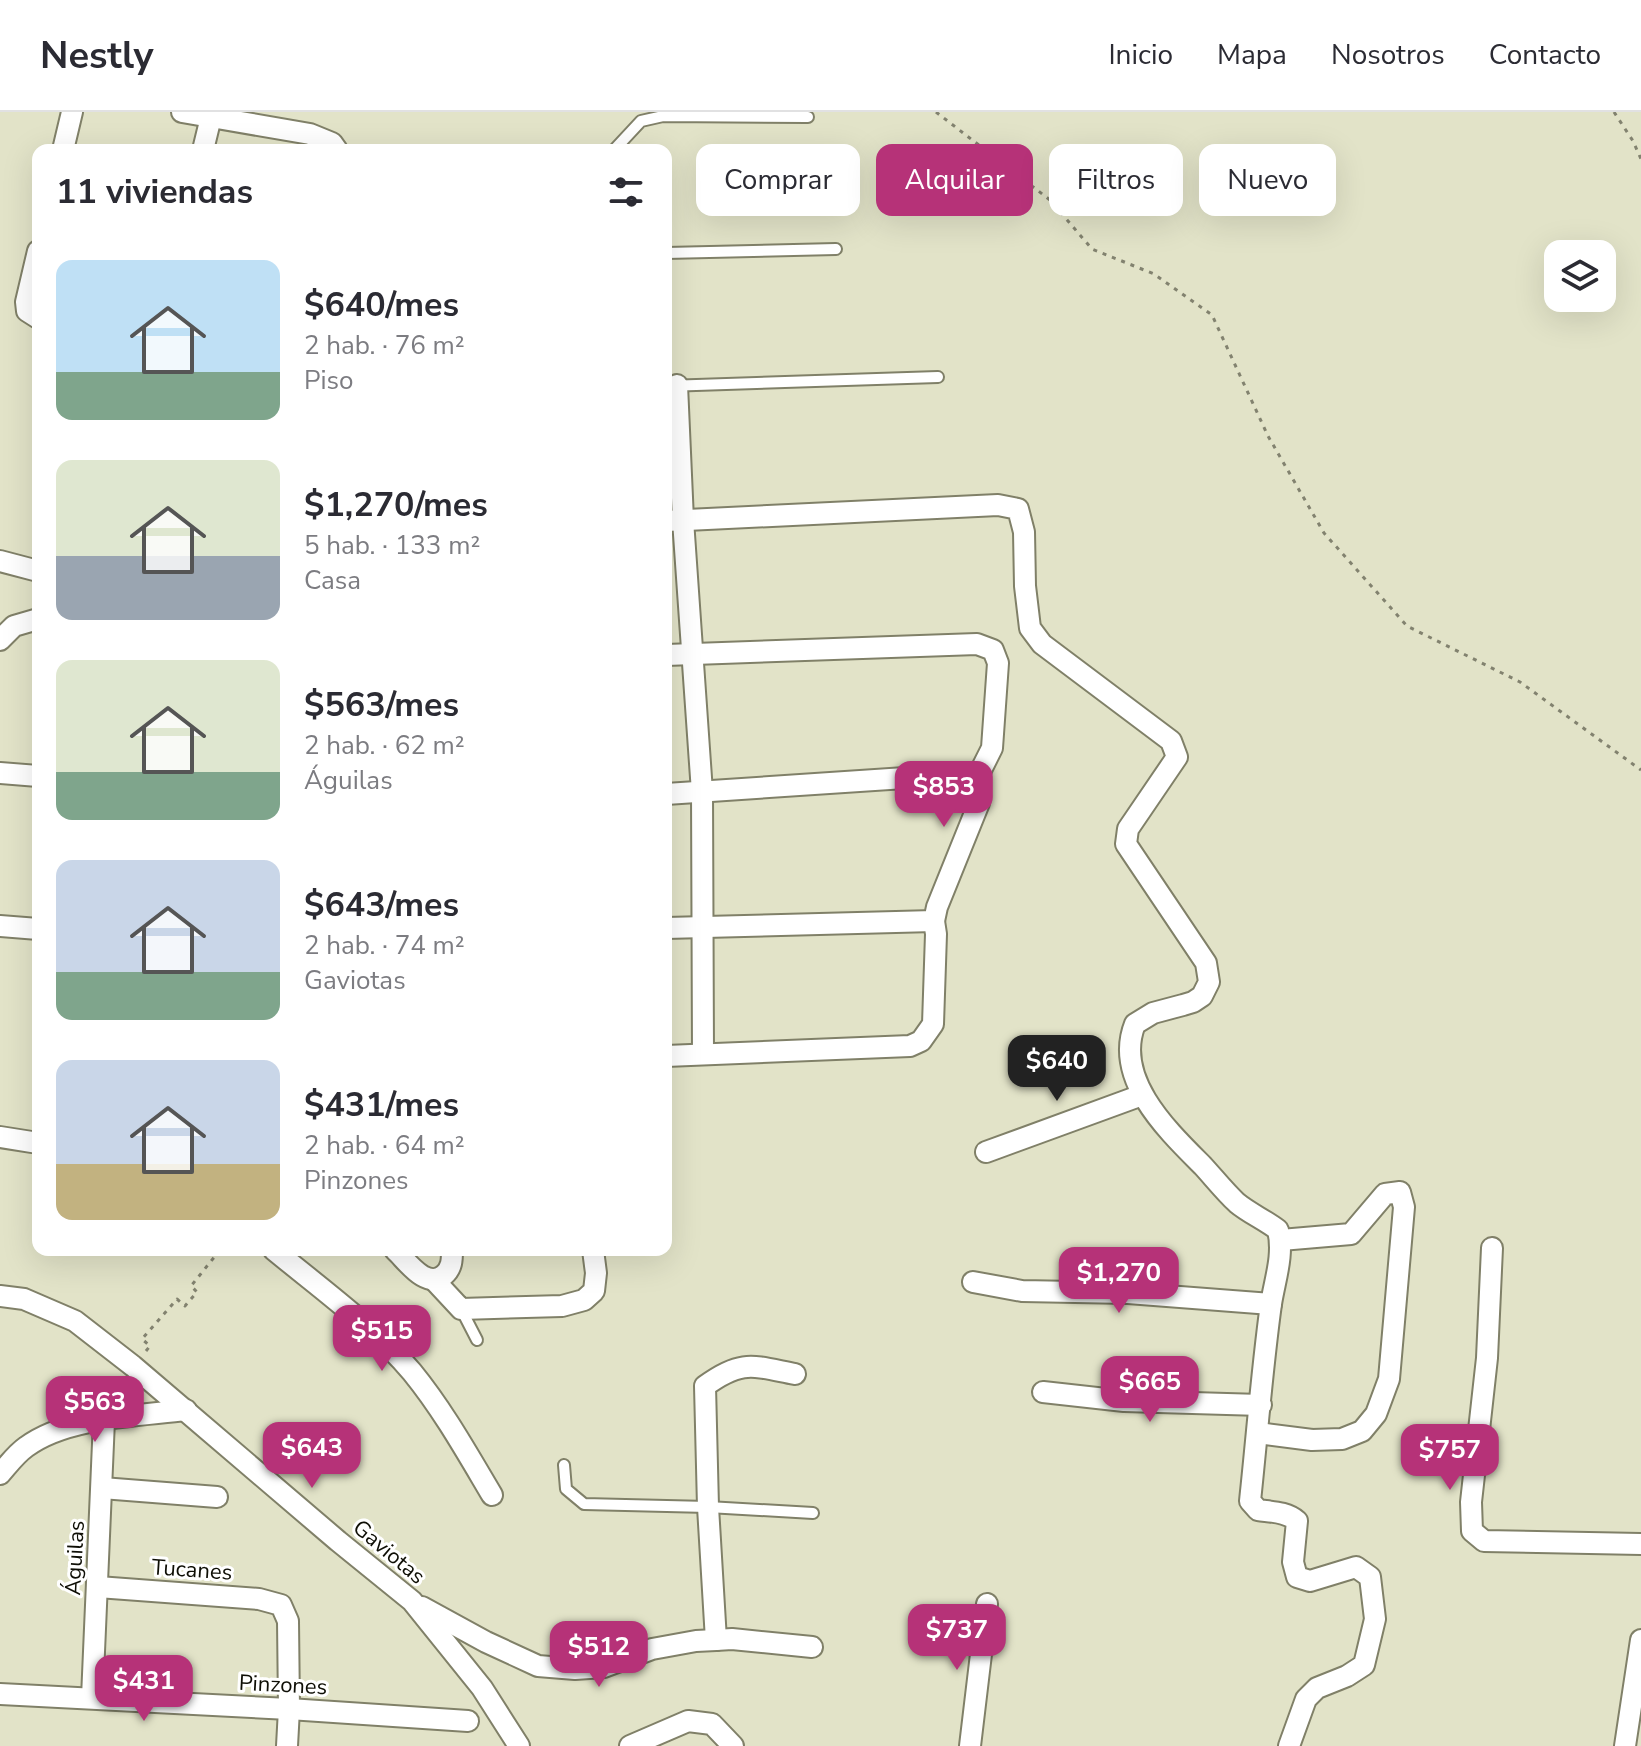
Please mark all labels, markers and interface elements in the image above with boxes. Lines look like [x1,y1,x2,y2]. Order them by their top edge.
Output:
text: Nestly [40,30,154,81]
text: Inicio [1108,36,1173,74]
text: Mapa [1217,36,1287,74]
text: Nosotros [1331,36,1445,74]
text: Contacto [1489,36,1601,74]
chip: Comprar [696,144,860,216]
chip: Alquilar [876,144,1033,216]
chip: Filtros [1049,144,1183,216]
chip: Nuevo [1199,144,1336,216]
text: 11 viviendas [56,169,253,215]
icon: filters [604,170,648,214]
map controls [1544,240,1616,312]
button: layers [1544,240,1616,312]
text: $640/mes [304,282,459,328]
icon: home [120,292,216,388]
text: 2 hab. · 76 m² [304,328,465,363]
text: Piso [304,363,353,398]
text: $1,270/mes [304,482,488,528]
icon: home [120,492,216,588]
text: 5 hab. · 133 m² [304,528,480,563]
text: Casa [304,563,361,598]
text: $563/mes [304,682,459,728]
icon: home [120,692,216,788]
text: 2 hab. · 62 m² [304,728,465,763]
pin: $853 [897,761,991,829]
text: Águilas [304,763,393,798]
text: $853 [913,769,975,804]
text: $643/mes [304,882,459,928]
icon: home [120,892,216,988]
text: 2 hab. · 74 m² [304,928,465,963]
text: Gaviotas [304,963,406,998]
pin: $640 [1010,1035,1104,1103]
text: $640 [1026,1043,1088,1078]
text: $431/mes [304,1082,459,1128]
icon: home [120,1092,216,1188]
text: 2 hab. · 64 m² [304,1128,465,1163]
text: Pinzones [304,1163,409,1198]
pin: $1,270 [1054,1247,1184,1315]
text: $1,270 [1077,1255,1161,1290]
pin: $515 [335,1305,429,1373]
text: $515 [351,1313,413,1348]
pin: $665 [1103,1356,1197,1424]
text: $665 [1119,1364,1181,1399]
pin: $563 [48,1376,142,1444]
text: $563 [64,1384,126,1419]
pin: $643 [265,1422,359,1490]
pin: $757 [1403,1424,1497,1492]
text: $643 [281,1430,343,1465]
text: $757 [1419,1432,1481,1467]
street label: Gaviotas [346,1513,432,1591]
street label: Águilas [58,1520,92,1596]
street label: Tucanes [151,1552,233,1588]
pin: $737 [910,1604,1004,1672]
text: $737 [926,1612,988,1647]
pin: $512 [552,1621,646,1689]
text: $512 [568,1629,630,1664]
pin: $431 [97,1655,191,1723]
text: $431 [113,1663,175,1698]
street label: Pinzones [238,1668,328,1702]

